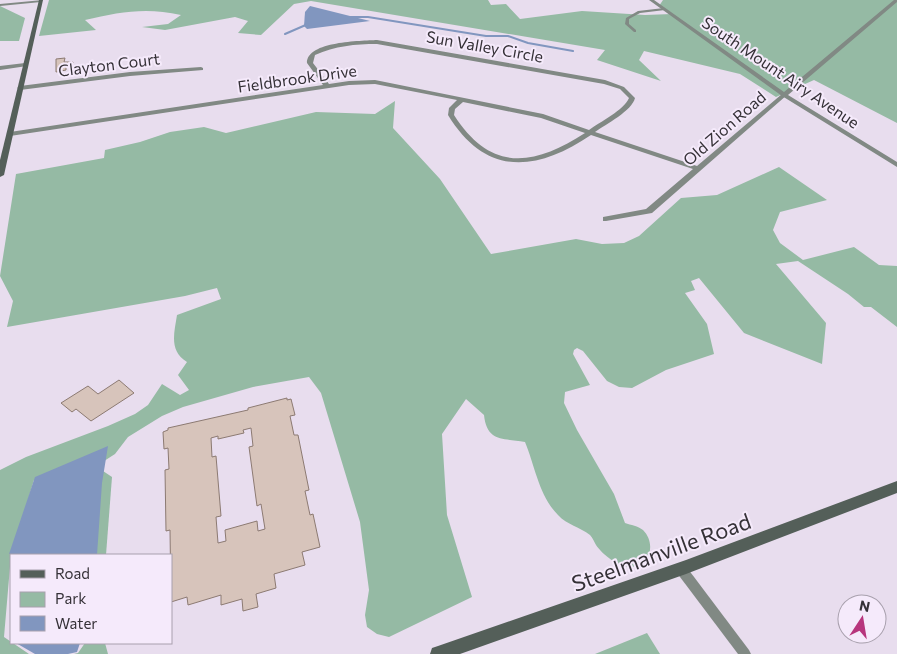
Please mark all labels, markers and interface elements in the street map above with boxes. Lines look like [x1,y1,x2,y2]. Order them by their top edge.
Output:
street label: South Mount Airy Avenue [699,12,863,132]
street label: Sun Valley Circle [425,26,545,66]
street label: Clayton Court [57,48,161,80]
street label: Fieldbrook Drive [236,60,358,96]
street label: Old Zion Road [679,87,769,169]
street label: Steelmanville Road [568,507,754,597]
legend [10,554,172,644]
text: Road [55,564,90,582]
text: Park [55,589,86,607]
north arrow [837,594,887,644]
text: N [858,596,872,615]
text: Water [55,614,97,632]

